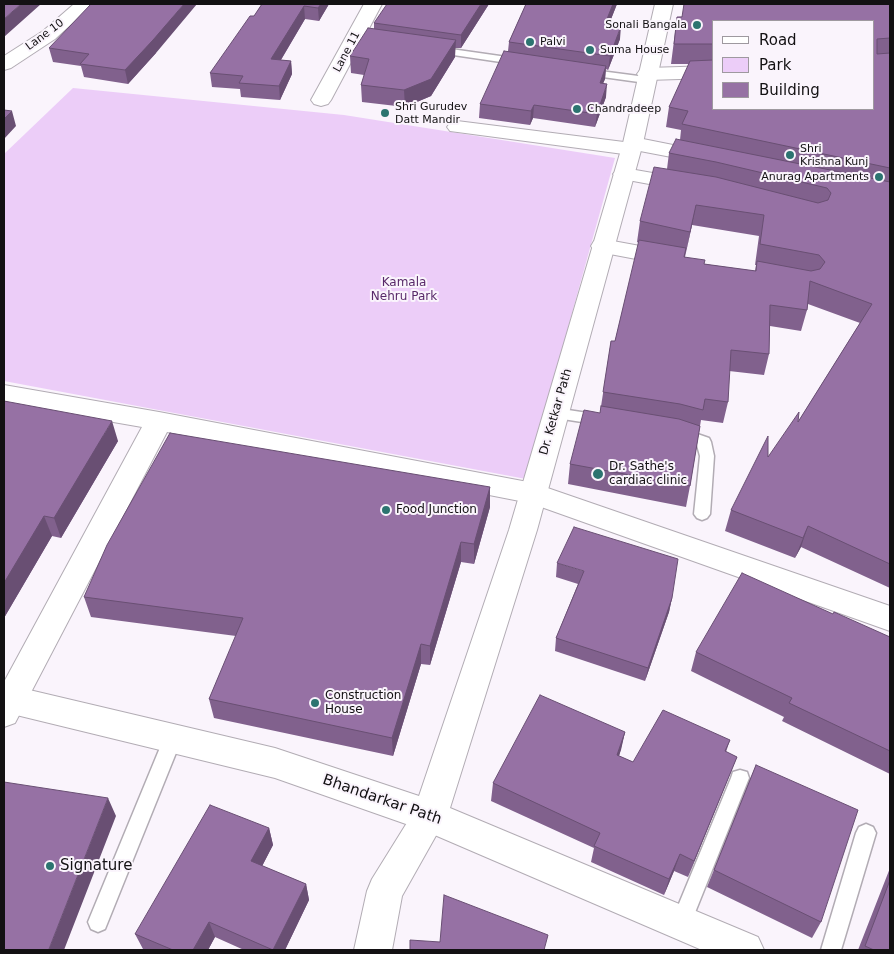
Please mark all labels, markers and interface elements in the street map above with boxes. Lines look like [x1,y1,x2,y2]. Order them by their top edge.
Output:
street label: Lane 10 [23,16,67,54]
place label: Sonali Bangala [605,18,687,32]
marker: Sonali Bangala [691,19,703,31]
legend [712,20,874,110]
street label: Lane 11 [331,29,363,75]
text: Road [759,31,797,49]
place label: Palvi [540,35,566,49]
marker: Palvi [524,36,536,48]
place label: Suma House [600,43,669,57]
marker: Suma House [584,44,596,56]
text: Park [759,56,791,74]
text: Building [759,81,820,99]
place label: Shri Gurudev Datt Mandir [395,100,467,126]
place label: Chandradeep [587,102,661,116]
marker: Chandradeep [571,103,583,115]
marker: Shri Gurudev Datt Mandir [379,107,391,119]
place label: Shri Krishna Kunj [800,142,868,168]
marker: Shri Krishna Kunj [784,149,796,161]
place label: Anurag Apartments [761,170,869,184]
marker: Anurag Apartments [873,171,885,183]
park label: Kamala Nehru Park [371,276,437,304]
street label: Dr. Ketkar Path [537,367,575,457]
place label: Dr. Sathe's cardiac clinic [609,460,687,488]
marker: Dr. Sathe's cardiac clinic [591,467,605,481]
place label: Food Junction [396,503,477,517]
marker: Food Junction [380,504,392,516]
place label: Construction House [325,689,401,717]
marker: Construction House [309,697,321,709]
street label: Bhandarkar Path [320,771,444,829]
place label: Signature [60,857,132,875]
marker: Signature [44,860,56,872]

